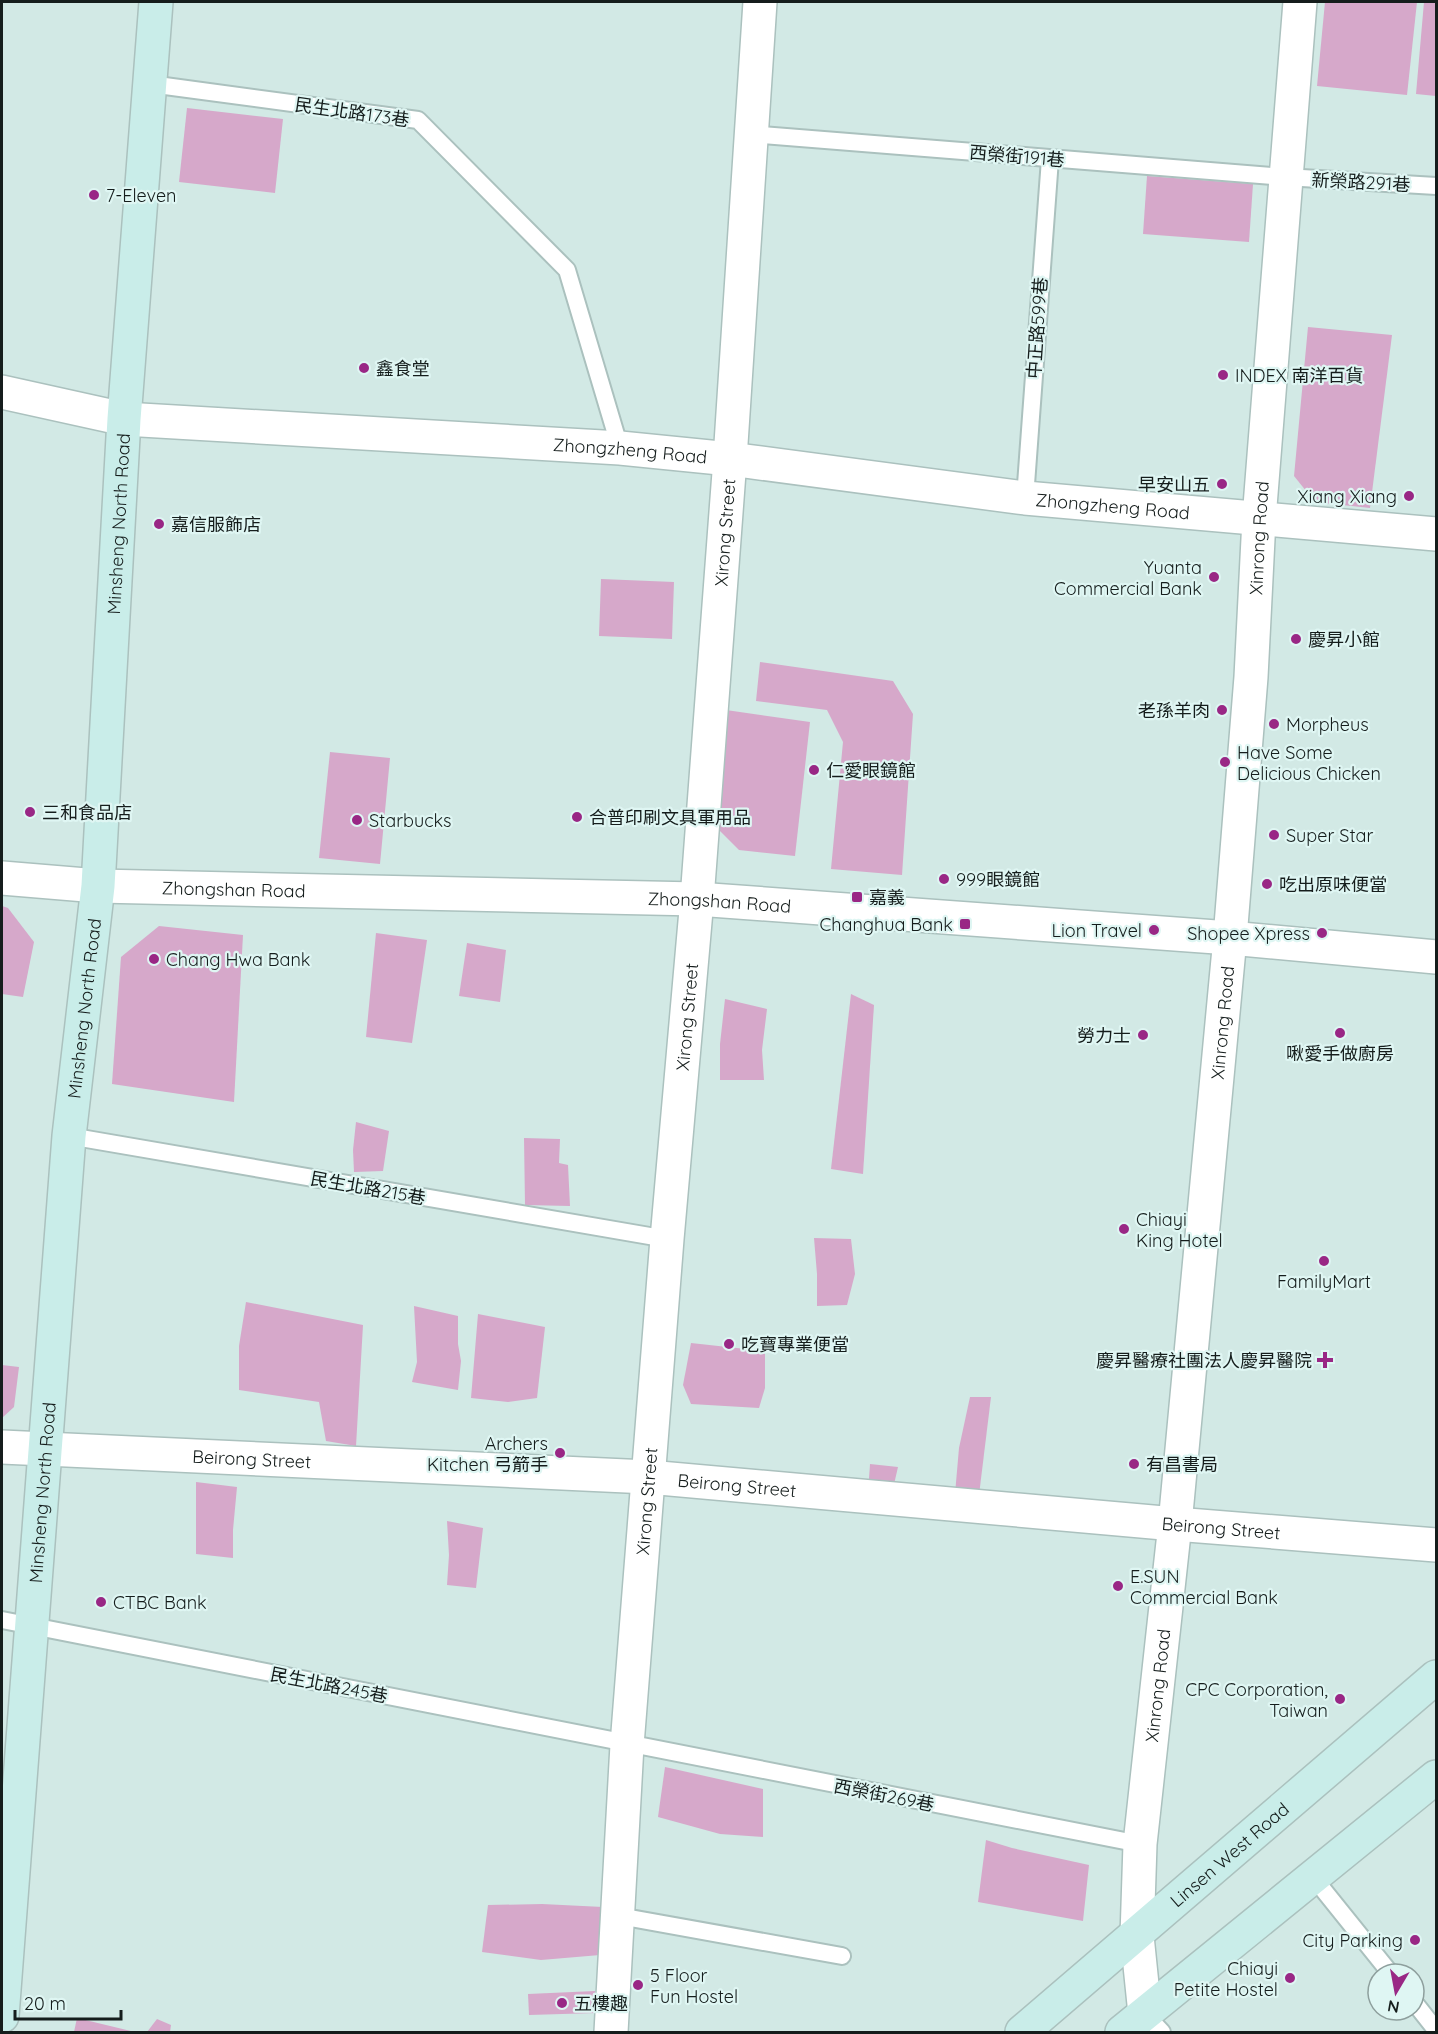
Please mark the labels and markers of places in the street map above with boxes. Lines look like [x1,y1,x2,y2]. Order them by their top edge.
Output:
place label: 7-Eleven [106,184,177,207]
marker: 7-Eleven [87,188,101,202]
place label: 鑫食堂 [376,357,430,380]
marker: 鑫食堂 [357,361,371,375]
place label: INDEX 南洋百貨 [1235,364,1364,387]
marker: INDEX 南洋百貨 [1216,368,1230,382]
place label: 早安山五 [1138,473,1210,496]
marker: 早安山五 [1215,477,1229,491]
place label: Xiang Xiang [1297,485,1397,508]
marker: Xiang Xiang [1402,489,1416,503]
place label: 嘉信服飾店 [171,513,261,536]
marker: 嘉信服飾店 [152,517,166,531]
place label: Yuanta Commercial Bank [1054,556,1202,600]
marker: Yuanta Commercial Bank [1207,570,1221,584]
place label: 慶昇小館 [1308,628,1380,651]
marker: 慶昇小館 [1289,632,1303,646]
place label: 老孫羊肉 [1138,699,1210,722]
marker: 老孫羊肉 [1215,703,1229,717]
place label: Morpheus [1286,713,1369,736]
marker: Morpheus [1267,717,1281,731]
place label: Have Some Delicious Chicken [1237,741,1381,785]
marker: Have Some Delicious Chicken [1218,755,1232,769]
place label: 仁愛眼鏡館 [826,759,916,782]
marker: 仁愛眼鏡館 [807,763,821,777]
place label: 三和食品店 [42,801,132,824]
marker: 三和食品店 [23,805,37,819]
place label: 合普印刷文具軍用品 [589,806,751,829]
place label: Starbucks [369,809,452,832]
marker: 合普印刷文具軍用品 [570,810,584,824]
marker: Starbucks [350,813,364,827]
place label: Super Star [1286,824,1373,847]
marker: Super Star [1267,828,1281,842]
place label: 999眼鏡館 [956,868,1040,891]
marker: 999眼鏡館 [937,872,951,886]
place label: 吃出原味便當 [1279,873,1387,896]
marker: 吃出原味便當 [1260,877,1274,891]
place label: 嘉義 [869,886,905,909]
marker: 嘉義 [850,890,864,904]
place label: Changhua Bank [820,913,953,936]
marker: Changhua Bank [958,917,972,931]
place label: Lion Travel [1051,919,1142,942]
place label: Shopee Xpress [1187,922,1310,945]
marker: Lion Travel [1147,923,1161,937]
marker: Shopee Xpress [1315,926,1329,940]
place label: Chang Hwa Bank [166,948,311,971]
marker: Chang Hwa Bank [147,952,161,966]
place label: 勞力士 [1077,1024,1131,1047]
marker: 啾愛手做廚房 [1333,1026,1347,1040]
marker: 勞力士 [1136,1028,1150,1042]
place label: 啾愛手做廚房 [1286,1042,1394,1065]
place label: Chiayi King Hotel [1136,1208,1223,1252]
marker: Chiayi King Hotel [1117,1222,1131,1236]
marker: FamilyMart [1317,1254,1331,1268]
place label: FamilyMart [1277,1270,1371,1293]
place label: 吃寶專業便當 [741,1333,849,1356]
marker: 吃寶專業便當 [722,1337,736,1351]
place label: 慶昇醫療社團法人慶昇醫院 [1096,1349,1312,1372]
marker: 慶昇醫療社團法人慶昇醫院 [1316,1351,1334,1369]
place label: Archers Kitchen 弓箭手 [427,1432,548,1476]
marker: Archers Kitchen 弓箭手 [553,1446,567,1460]
place label: 有昌書局 [1146,1453,1218,1476]
marker: 有昌書局 [1127,1457,1141,1471]
place label: E.SUN Commercial Bank [1130,1565,1278,1609]
marker: E.SUN Commercial Bank [1111,1579,1125,1593]
place label: CTBC Bank [113,1591,207,1614]
marker: CTBC Bank [94,1595,108,1609]
place label: CPC Corporation, Taiwan [1185,1678,1328,1722]
marker: CPC Corporation, Taiwan [1333,1692,1347,1706]
place label: City Parking [1303,1929,1403,1952]
marker: City Parking [1408,1933,1422,1947]
place label: Chiayi Petite Hostel [1174,1957,1278,2001]
place label: 5 Floor Fun Hostel [650,1964,738,2008]
marker: Chiayi Petite Hostel [1283,1971,1297,1985]
marker: 5 Floor Fun Hostel [631,1978,645,1992]
place label: 五樓趣 [574,1992,628,2015]
marker: 五樓趣 [555,1996,569,2010]

